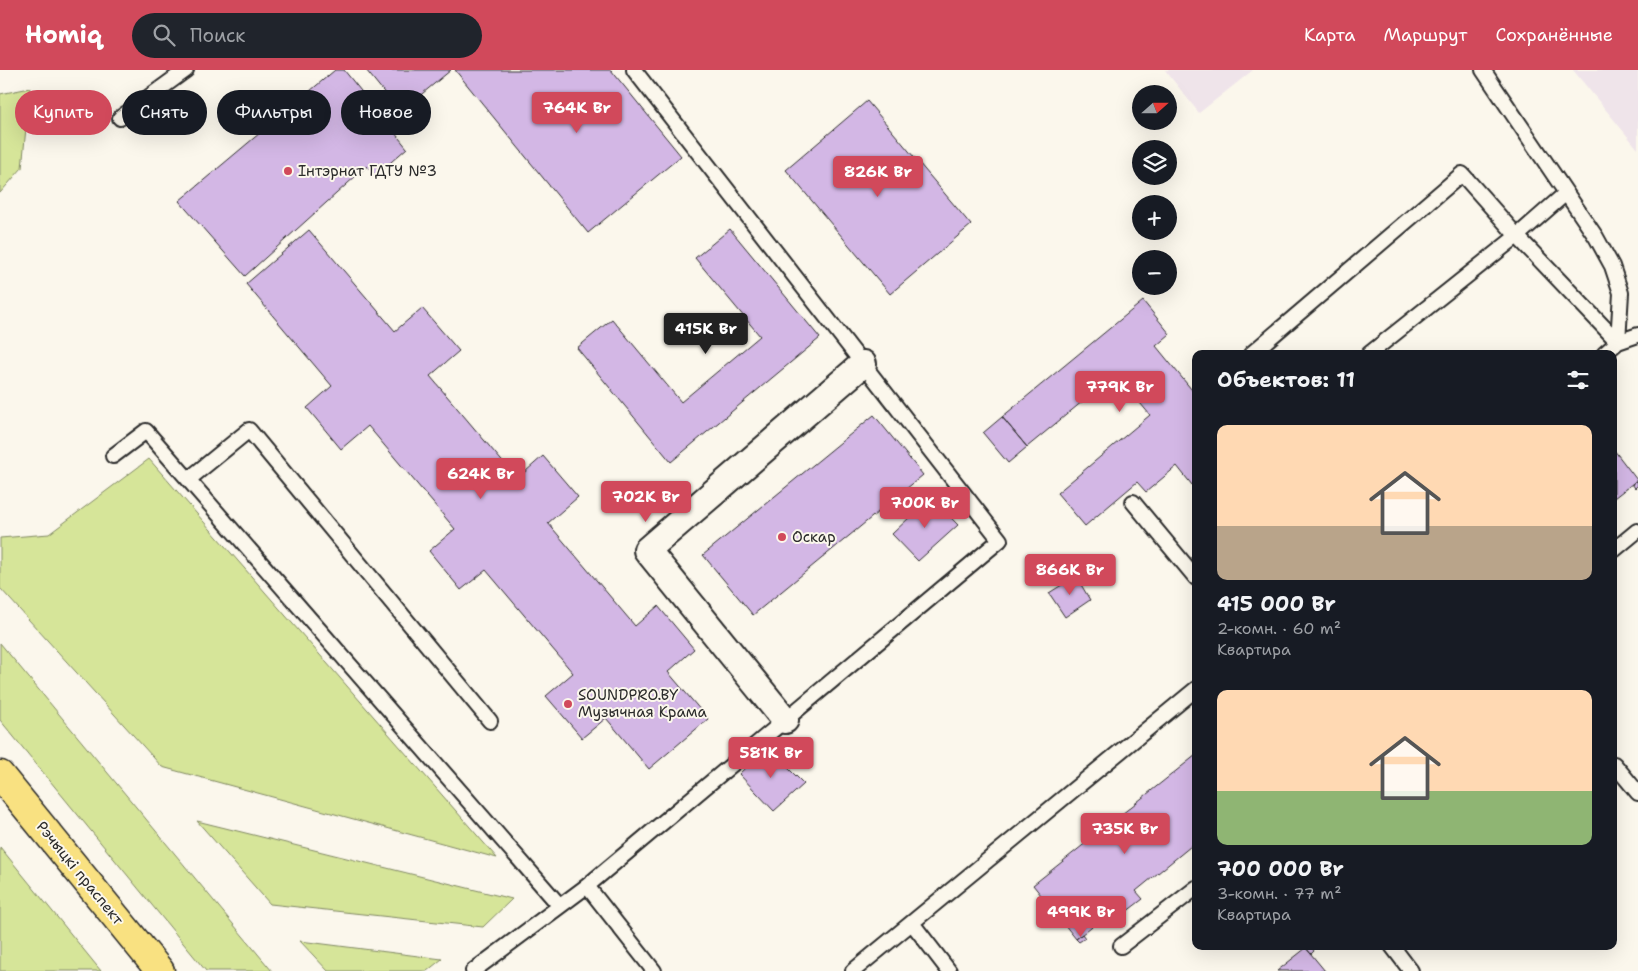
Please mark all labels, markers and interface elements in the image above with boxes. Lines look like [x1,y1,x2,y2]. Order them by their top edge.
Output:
search box [132,13,482,58]
text: Homiq [25,19,102,51]
icon: search [150,21,178,49]
text: Поиск [190,23,245,48]
text: Карта [1304,23,1355,47]
text: Маршрут [1383,23,1467,47]
text: Сохранённые [1495,23,1613,47]
north arrow [1132,85,1178,130]
map controls [1132,85,1177,295]
chip: Купить [15,90,112,135]
chip: Снять [122,90,207,135]
chip: Фильтры [217,90,331,135]
chip: Новое [341,90,431,135]
pin: 764K Br [531,92,623,134]
text: 764K Br [543,97,611,118]
button: layers [1132,140,1177,185]
pin: 826K Br [832,156,924,198]
place label: Інтэрнат ГДТУ №3 [298,161,437,181]
text: 826K Br [844,161,912,182]
marker: Інтэрнат ГДТУ №3 [282,165,294,177]
button: + [1132,195,1177,240]
button: − [1132,250,1177,295]
pin: 415K Br [660,312,752,355]
text: 415K Br [675,318,737,339]
text: Объектов: 11 [1217,366,1355,394]
icon: filters [1564,366,1592,394]
pin: 779K Br [1074,370,1166,413]
text: 779K Br [1086,376,1154,397]
pin: 624K Br [435,458,527,500]
icon: home [1360,458,1450,548]
text: 624K Br [447,463,515,484]
pin: 702K Br [600,480,692,523]
text: 702K Br [612,486,680,507]
pin: 700K Br [879,486,971,529]
text: 700K Br [891,492,959,513]
place label: Оскар [792,527,836,547]
marker: Оскар [776,531,788,543]
pin: 866K Br [1024,554,1116,596]
text: 866K Br [1036,559,1104,580]
text: 415 000 Br [1217,590,1336,618]
text: 2-комн. · 60 m² [1217,618,1341,639]
text: Квартира [1217,639,1291,660]
place label: SOUNDPRO.BY Музычная Крама [578,685,707,722]
marker: SOUNDPRO.BY Музычная Крама [562,698,574,710]
icon: home [1360,723,1450,813]
pin: 581K Br [725,736,817,779]
text: 581K Br [739,742,803,763]
pin: 735K Br [1079,812,1171,855]
street label: Рэчыцкі праспект [32,817,128,929]
text: 735K Br [1092,818,1158,839]
text: 700 000 Br [1217,855,1344,883]
text: 3-комн. · 77 m² [1217,883,1342,904]
pin: 499K Br [1035,896,1127,938]
text: 499K Br [1047,901,1115,922]
text: Квартира [1217,904,1291,925]

